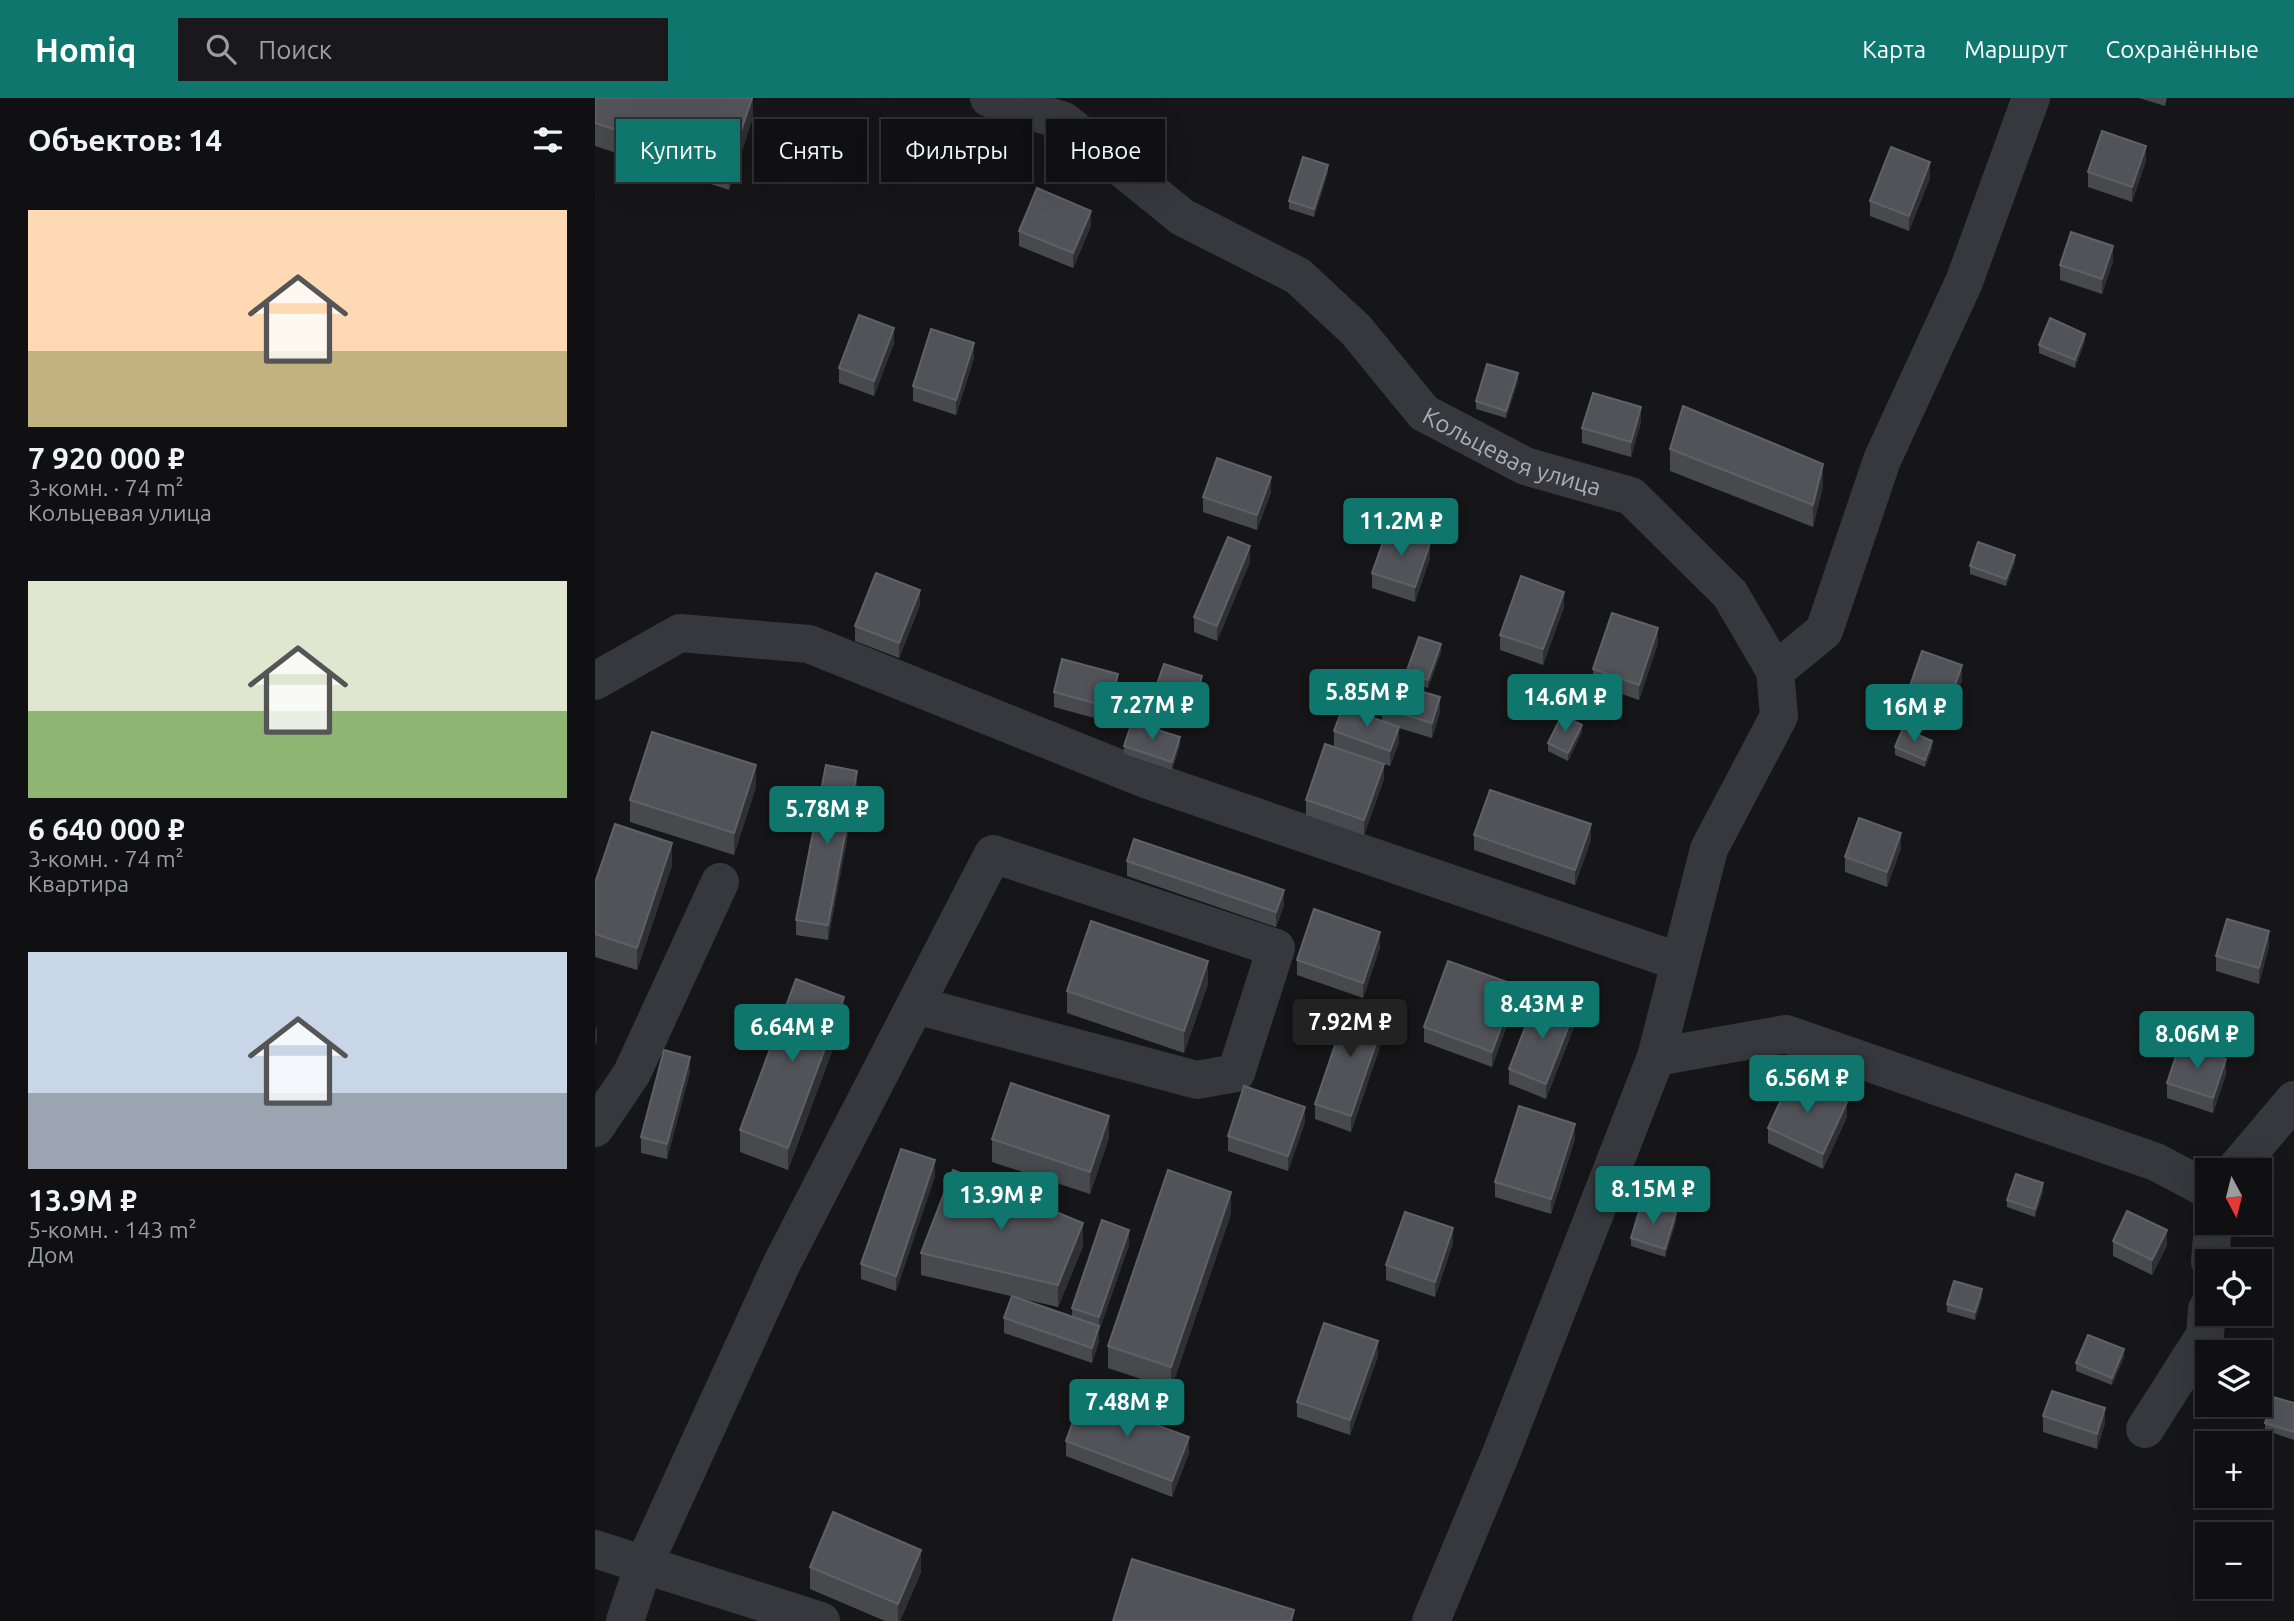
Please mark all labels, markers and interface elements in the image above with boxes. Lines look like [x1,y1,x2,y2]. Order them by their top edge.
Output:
search box [178,18,668,81]
icon: search [202,30,240,68]
text: Homiq [35,31,136,68]
text: Поиск [258,35,332,64]
text: Карта [1862,36,1926,63]
text: Маршрут [1964,36,2068,63]
text: Сохранённые [2106,36,2259,63]
chip: Купить [616,119,740,182]
chip: Снять [754,119,867,182]
chip: Фильтры [881,119,1032,182]
chip: Новое [1046,119,1165,182]
icon: filters [529,121,567,159]
text: Объектов: 14 [28,123,222,157]
icon: home [235,256,361,382]
street label: Кольцевая улица [1418,401,1604,500]
text: 7 920 000 ₽ [28,441,185,475]
text: 3-комн. · 74 m² [28,475,184,500]
pin: 11.2M ₽ [1336,498,1466,558]
text: Кольцевая улица [28,500,212,525]
text: 11.2M ₽ [1359,508,1443,533]
icon: home [235,627,361,753]
pin: 5.85M ₽ [1302,670,1432,729]
pin: 14.6M ₽ [1500,674,1630,734]
text: 5.85M ₽ [1325,679,1409,704]
pin: 7.27M ₽ [1087,682,1217,742]
text: 14.6M ₽ [1523,684,1607,709]
pin: 16M ₽ [1865,684,1963,744]
text: 7.27M ₽ [1110,692,1194,717]
text: 16M ₽ [1882,694,1946,719]
pin: 5.78M ₽ [762,786,892,846]
text: 5.78M ₽ [785,796,869,821]
text: 6 640 000 ₽ [28,812,185,846]
text: 3-комн. · 74 m² [28,846,184,871]
text: Квартира [28,871,129,896]
pin: 8.43M ₽ [1477,982,1607,1041]
text: 8.43M ₽ [1500,991,1584,1016]
icon: home [235,998,361,1124]
pin: 7.92M ₽ [1285,1000,1415,1059]
pin: 6.64M ₽ [727,1004,857,1064]
text: 7.92M ₽ [1308,1009,1392,1034]
pin: 8.06M ₽ [2132,1012,2262,1071]
text: 6.64M ₽ [750,1014,834,1039]
text: 8.06M ₽ [2155,1021,2239,1046]
pin: 6.56M ₽ [1742,1056,1872,1115]
text: 6.56M ₽ [1765,1065,1849,1090]
north arrow [2195,1158,2271,1236]
map controls [2195,1158,2272,1599]
pin: 8.15M ₽ [1588,1166,1718,1226]
pin: 13.9M ₽ [936,1172,1066,1232]
text: 8.15M ₽ [1611,1176,1695,1201]
text: 13.9M ₽ [959,1182,1043,1207]
text: 13.9M ₽ [28,1183,137,1217]
text: 5-комн. · 143 m² [28,1217,197,1242]
text: Дом [28,1242,74,1267]
button: locate [2195,1249,2272,1326]
button: layers [2195,1340,2272,1417]
pin: 7.48M ₽ [1062,1380,1192,1439]
text: 7.48M ₽ [1085,1389,1169,1414]
button: + [2195,1431,2272,1508]
button: − [2195,1522,2272,1599]

